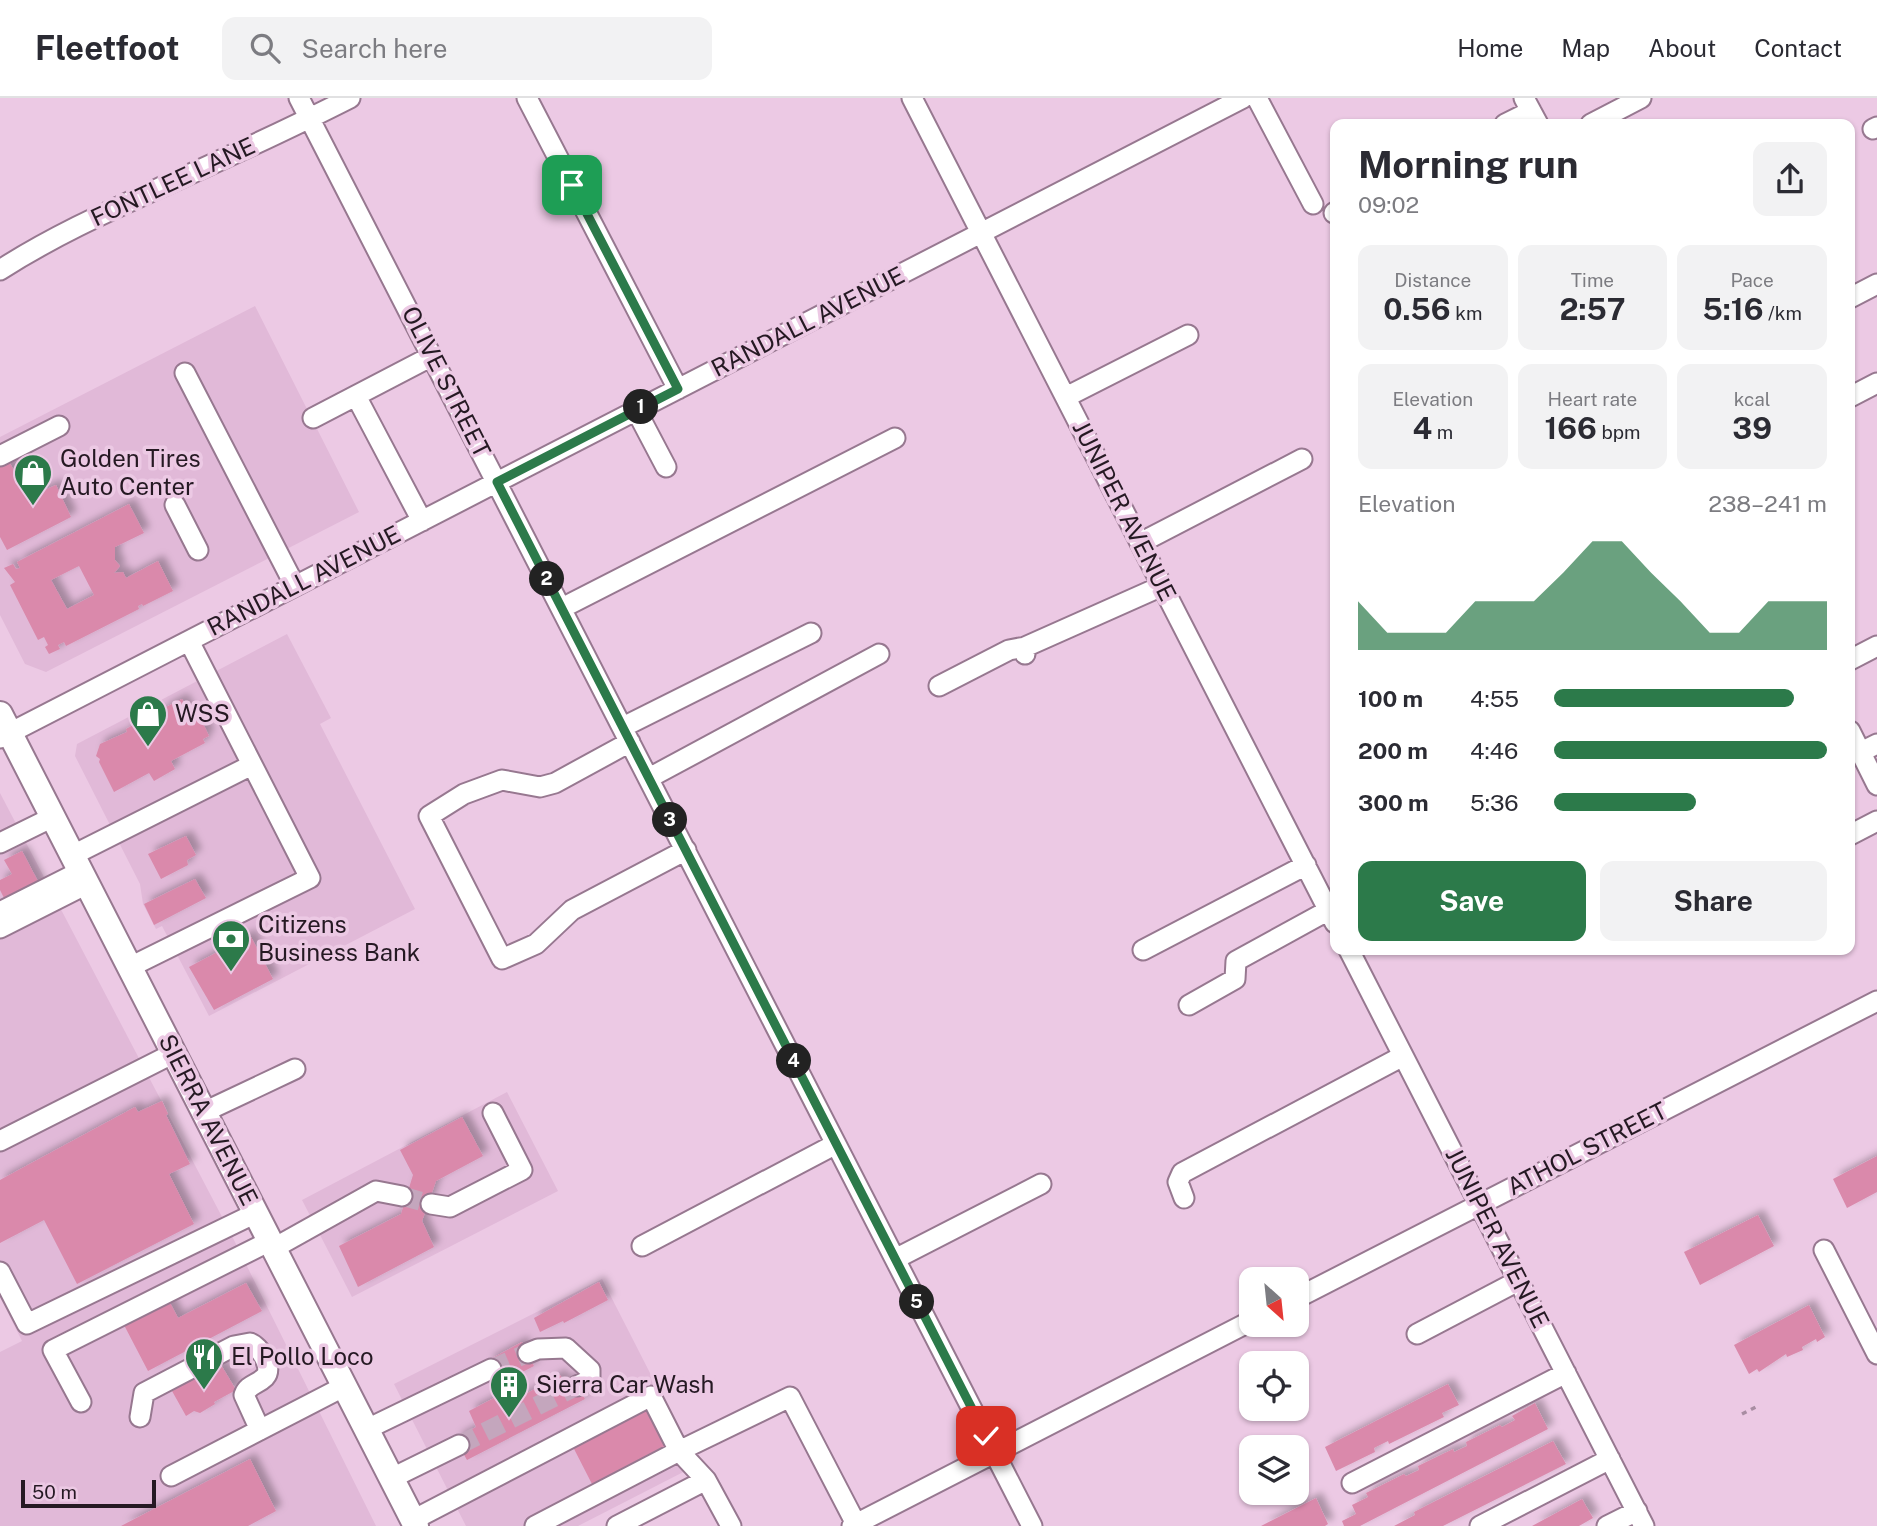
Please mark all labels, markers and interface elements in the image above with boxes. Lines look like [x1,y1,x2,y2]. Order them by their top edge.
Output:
search box [222,17,712,80]
text: Fleetfoot [35,29,180,67]
icon: search [246,29,284,67]
text: Search here [302,33,448,64]
text: Home [1457,34,1523,62]
text: Map [1561,34,1610,62]
text: About [1648,34,1716,62]
text: Contact [1754,34,1842,62]
street label: FONTLEE LANE [86,131,259,231]
text: Morning run [1358,142,1579,187]
button: share [1753,142,1827,216]
pin [542,155,602,215]
icon: arrive [553,166,591,204]
text: 09:02 [1358,191,1419,218]
street label: RANDALL AVENUE [706,260,909,382]
text: Distance [1394,269,1471,291]
text: Time [1571,269,1614,291]
text: Pace [1730,269,1774,291]
text: 0.56 [1383,291,1451,327]
text: 2:57 [1559,291,1626,327]
text: 5:16 [1702,291,1763,327]
street label: OLIVE STREET [397,301,497,462]
text: km [1451,302,1482,324]
text: /km [1763,302,1802,324]
text: Elevation [1393,388,1473,410]
text: Heart rate [1548,388,1637,410]
text: kcal [1734,388,1771,410]
pin: 1 [624,390,658,424]
text: 1 [636,395,645,417]
text: 4 [1412,410,1432,446]
text: 166 [1544,410,1597,446]
text: 39 [1732,410,1772,446]
street label: JUNIPER AVENUE [1067,416,1182,605]
text: m [1432,421,1453,443]
text: bpm [1597,421,1641,443]
place label: Golden Tires Auto Center [60,444,201,500]
shop icon: Golden Tires Auto Center [12,452,54,507]
text: Elevation [1358,490,1456,517]
text: 238–241 m [1708,490,1827,517]
street label: RANDALL AVENUE [202,519,405,641]
pin: 2 [530,561,564,596]
text: 2 [540,567,553,589]
text: 100 m [1358,685,1423,712]
text: 4:55 [1470,685,1519,712]
shop icon: WSS [127,693,169,748]
place label: WSS [175,699,230,727]
text: 200 m [1358,737,1428,764]
text: 4:46 [1470,737,1518,764]
text: 300 m [1358,789,1429,816]
text: 5:36 [1470,789,1519,816]
pin: 3 [652,802,688,838]
text: 3 [663,808,676,830]
button: Save [1358,861,1586,941]
button: Share [1600,861,1827,941]
place label: Citizens Business Bank [258,910,420,966]
bank icon: Citizens Business Bank [210,918,252,973]
street label: SIERRA AVENUE [154,1029,264,1210]
pin: 4 [776,1044,812,1079]
text: 4 [787,1049,800,1071]
street label: ATHOL STREET [1502,1096,1671,1200]
street label: JUNIPER AVENUE [1440,1143,1555,1332]
north arrow [1239,1267,1309,1337]
map controls [1239,1267,1309,1505]
pin: 5 [900,1284,934,1320]
text: 5 [910,1290,923,1312]
restaurant icon: El Pollo Loco [183,1336,225,1391]
place label: El Pollo Loco [231,1342,374,1370]
button: locate [1239,1351,1309,1421]
building icon: Sierra Car Wash [488,1364,530,1419]
place label: Sierra Car Wash [536,1370,714,1398]
pin [956,1406,1016,1466]
icon: check [967,1417,1005,1455]
button: layers [1239,1435,1309,1505]
scale bar [21,1477,156,1509]
text: 50 m [32,1481,77,1503]

